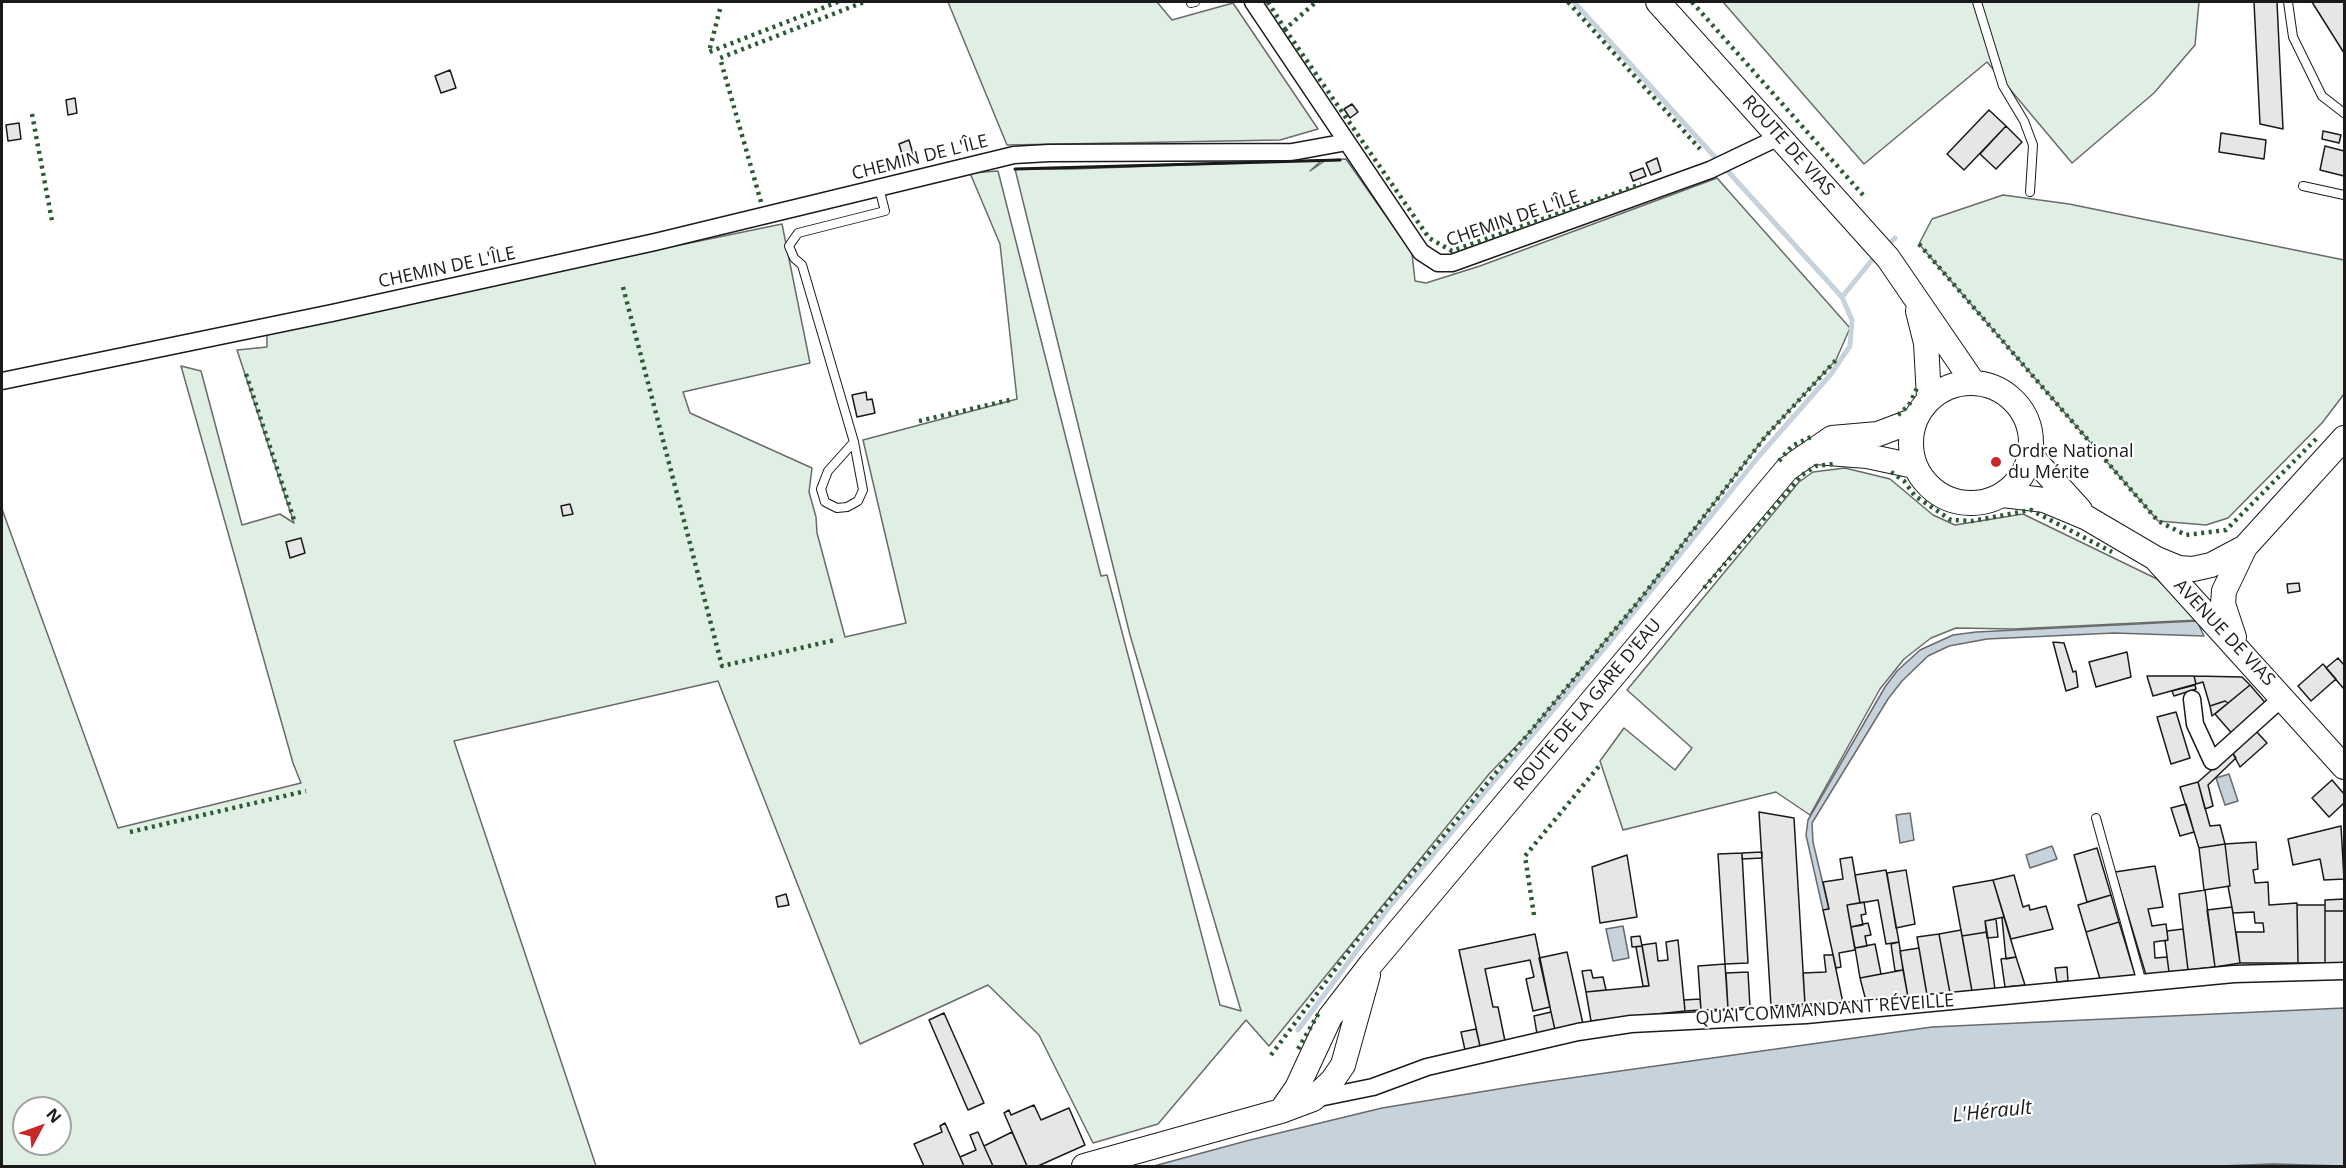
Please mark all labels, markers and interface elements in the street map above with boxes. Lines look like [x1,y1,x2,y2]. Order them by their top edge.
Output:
street label: ROUTE DE VIAS [1737,91,1839,201]
street label: CHEMIN DE L'ÎLE [850,131,990,185]
street label: CHEMIN DE L'ÎLE [1444,186,1582,252]
street label: CHEMIN DE L'ÎLE [376,243,518,293]
place label: Ordre National du Mérite [2008,441,2133,484]
marker: Ordre National du Mérite [1989,455,2003,469]
street label: AVENUE DE VIAS [2169,575,2279,691]
street label: ROUTE DE LA GARE D'EAU [1510,615,1666,795]
street label: QUAI COMMANDANT RÉVEILLE [1695,990,1955,1030]
north arrow [12,1096,72,1156]
water label: L'Hérault [1951,1096,2033,1128]
text: N [41,1103,67,1128]

